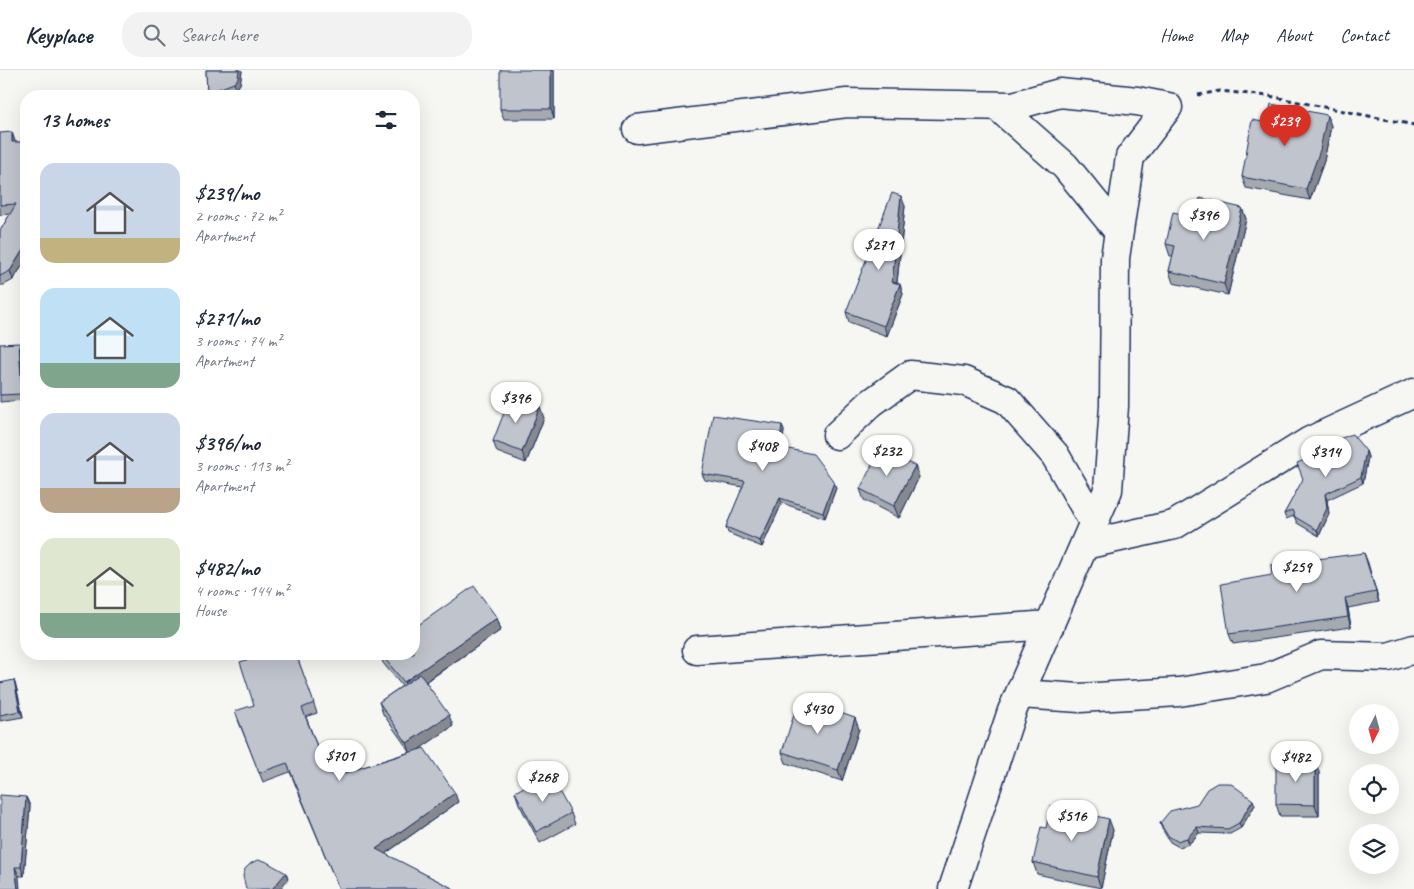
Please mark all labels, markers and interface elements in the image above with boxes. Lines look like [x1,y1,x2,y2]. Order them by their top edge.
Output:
search box [122,12,472,57]
text: Keyplace [25,20,92,50]
icon: search [140,21,168,49]
text: Search here [180,23,258,47]
text: Home [1160,24,1193,46]
text: Map [1221,24,1248,46]
text: About [1276,24,1312,46]
text: Contact [1340,24,1389,46]
pin: $239 [1255,104,1315,147]
icon: filters [372,106,400,134]
text: 13 homes [40,107,109,133]
text: $239 [1271,111,1299,131]
text: $239/mo [195,180,259,206]
icon: home [80,183,140,243]
pin: $396 [1174,198,1234,241]
text: $396 [1190,205,1218,225]
text: 2 rooms · 72 m² [195,206,281,226]
text: Apartment [195,226,254,246]
pin: $271 [849,228,909,271]
text: $271 [865,235,893,255]
text: $271/mo [195,305,260,331]
icon: home [80,308,140,368]
text: 3 rooms · 74 m² [195,331,281,351]
text: Apartment [195,351,254,371]
pin: $396 [486,382,546,424]
text: $396 [502,388,530,408]
text: $396/mo [195,430,260,456]
pin: $408 [733,430,793,472]
icon: home [80,433,140,493]
pin: $232 [857,434,917,477]
text: $408 [749,436,777,456]
pin: $314 [1296,436,1356,478]
text: $232 [873,441,901,461]
text: $314 [1312,442,1340,462]
text: 3 rooms · 113 m² [195,456,289,476]
text: Apartment [195,476,254,496]
pin: $259 [1267,550,1327,593]
text: $482/mo [195,555,260,581]
text: $259 [1283,557,1311,577]
icon: home [80,558,140,618]
text: 4 rooms · 144 m² [195,581,289,601]
text: House [195,601,226,621]
pin: $430 [788,692,848,735]
text: $430 [804,699,832,719]
north arrow [1349,704,1399,754]
map controls [1349,704,1399,874]
pin: $701 [310,740,370,782]
pin: $482 [1266,740,1326,783]
text: $701 [326,746,354,766]
text: $482 [1282,747,1310,767]
pin: $268 [513,760,573,803]
button: locate [1349,764,1399,814]
text: $268 [528,767,558,787]
pin: $516 [1042,800,1102,842]
text: $516 [1058,806,1086,826]
button: layers [1349,824,1399,874]

